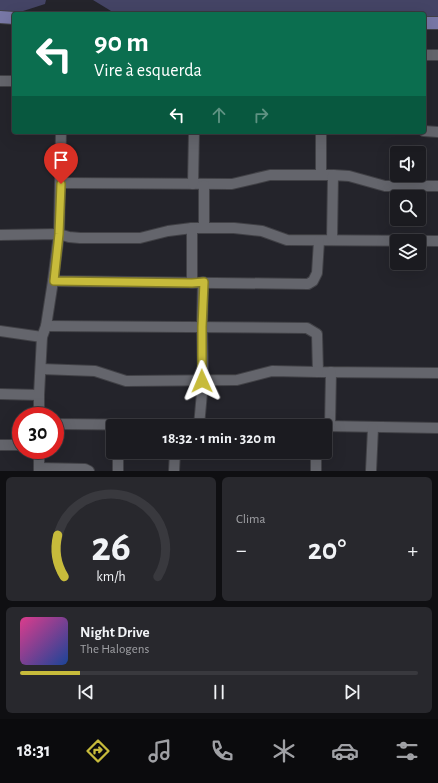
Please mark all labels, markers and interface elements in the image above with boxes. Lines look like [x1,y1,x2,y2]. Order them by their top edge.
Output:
icon: left [28,28,80,80]
text: 90 m [94,29,149,57]
text: Vire à esquerda [94,62,202,80]
icon: left [166,104,188,126]
icon: ahead [208,104,230,126]
icon: right [250,104,272,126]
pin [44,143,78,184]
map controls [390,146,426,270]
button: sound [390,146,426,182]
icon: arrive [50,149,72,171]
button: search [390,190,426,226]
button: layers [390,234,426,270]
position arrow [181,360,223,402]
speed limit sign: 30 [12,407,64,459]
text: 18:32 · 1 min · 320 m [162,431,276,446]
text: Clima [236,513,266,526]
text: 26 [91,527,131,568]
text: 20° [308,535,346,565]
text: − [236,539,247,561]
text: + [407,539,418,561]
text: km/h [96,570,126,584]
text: Night Drive [80,625,150,640]
text: The Halogens [80,643,149,656]
icon: previous [75,681,97,703]
icon: pause [208,681,230,703]
icon: next [341,681,363,703]
icon: directions [84,737,112,765]
icon: music [146,737,174,765]
icon: phone [208,737,236,765]
icon: climate [270,737,298,765]
icon: car [331,737,359,765]
icon: filters [393,737,421,765]
text: 18:31 [17,742,51,760]

